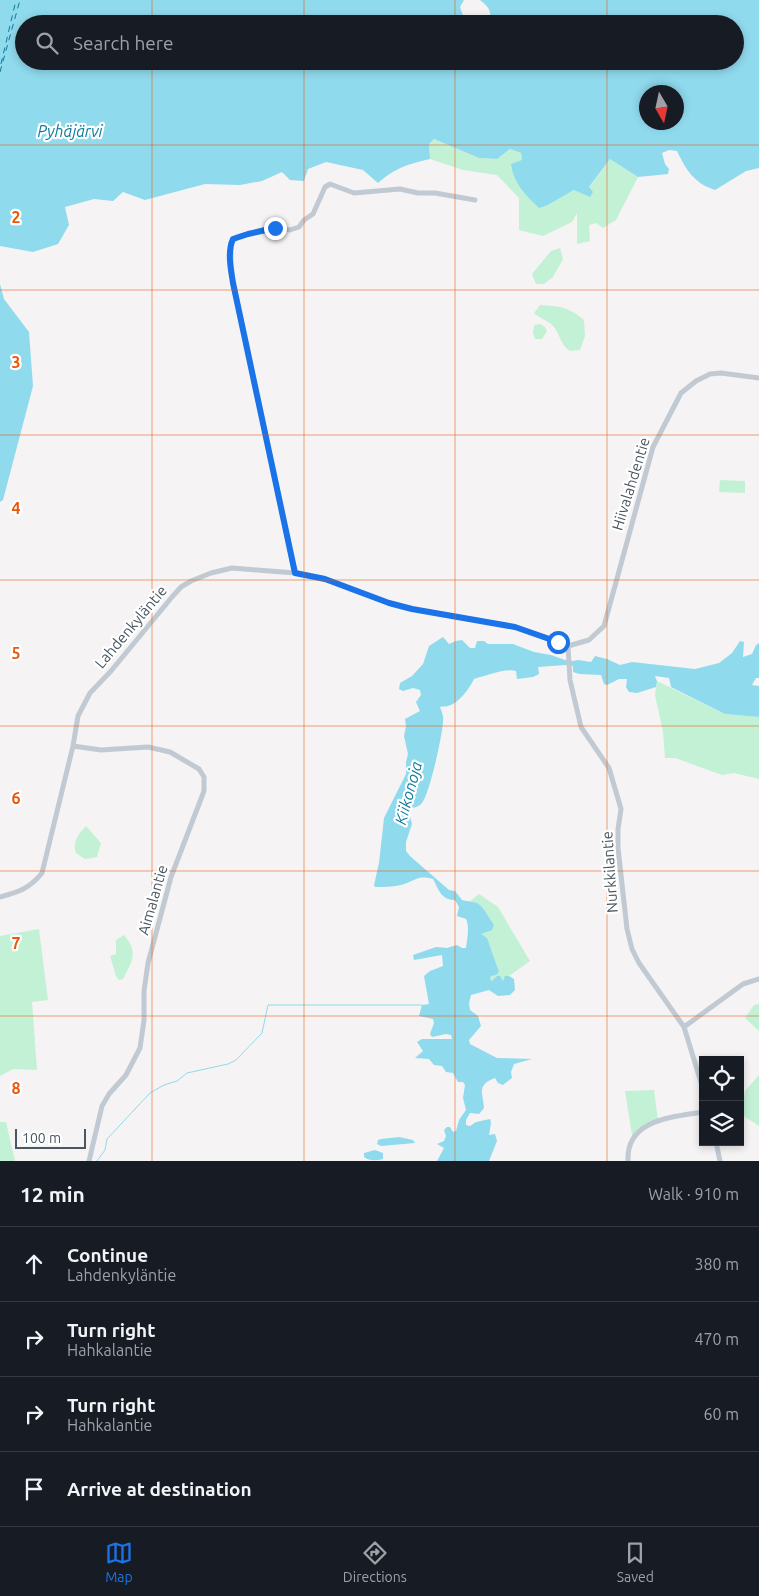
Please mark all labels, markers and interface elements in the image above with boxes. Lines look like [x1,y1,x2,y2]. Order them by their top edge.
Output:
search box [15,15,744,70]
icon: search [33,29,61,57]
text: Search here [73,32,173,54]
north arrow [639,85,684,130]
water label: Pyhäjärvi [37,122,104,140]
text: 2 [11,208,21,226]
route end [264,217,287,240]
text: 3 [11,353,21,371]
street label: Hiivalahdentie [608,435,653,532]
text: 4 [11,499,21,517]
street label: Lahdenkyläntie [91,582,170,671]
route start [547,631,570,654]
text: 5 [11,644,21,662]
water label: Kiikonoja [391,759,425,827]
text: 6 [11,789,21,807]
street label: Nurkkilantie [598,831,621,913]
street label: Aimalantie [134,863,171,937]
text: 7 [11,934,21,952]
map controls [699,1056,744,1146]
button: locate [699,1056,744,1101]
text: 8 [11,1079,21,1097]
button: layers [699,1101,744,1146]
scale bar [15,1126,86,1149]
text: 100 m [22,1130,61,1146]
text: 12 min [20,1182,85,1206]
text: Walk · 910 m [648,1185,739,1203]
text: Continue [67,1244,148,1266]
icon: ahead [20,1250,48,1278]
text: 380 m [694,1255,739,1273]
text: Lahdenkyläntie [67,1266,176,1284]
text: Turn right [67,1319,155,1341]
icon: right [20,1325,48,1353]
text: 470 m [694,1330,739,1348]
text: Hahkalantie [67,1341,152,1359]
text: Turn right [67,1394,155,1416]
icon: right [20,1400,48,1428]
text: 60 m [703,1405,739,1423]
text: Hahkalantie [67,1416,152,1434]
icon: arrive [20,1475,48,1503]
text: Arrive at destination [67,1478,252,1500]
tab: Map [105,1539,133,1585]
tab: Directions [343,1539,407,1585]
tab: Saved [617,1539,654,1585]

